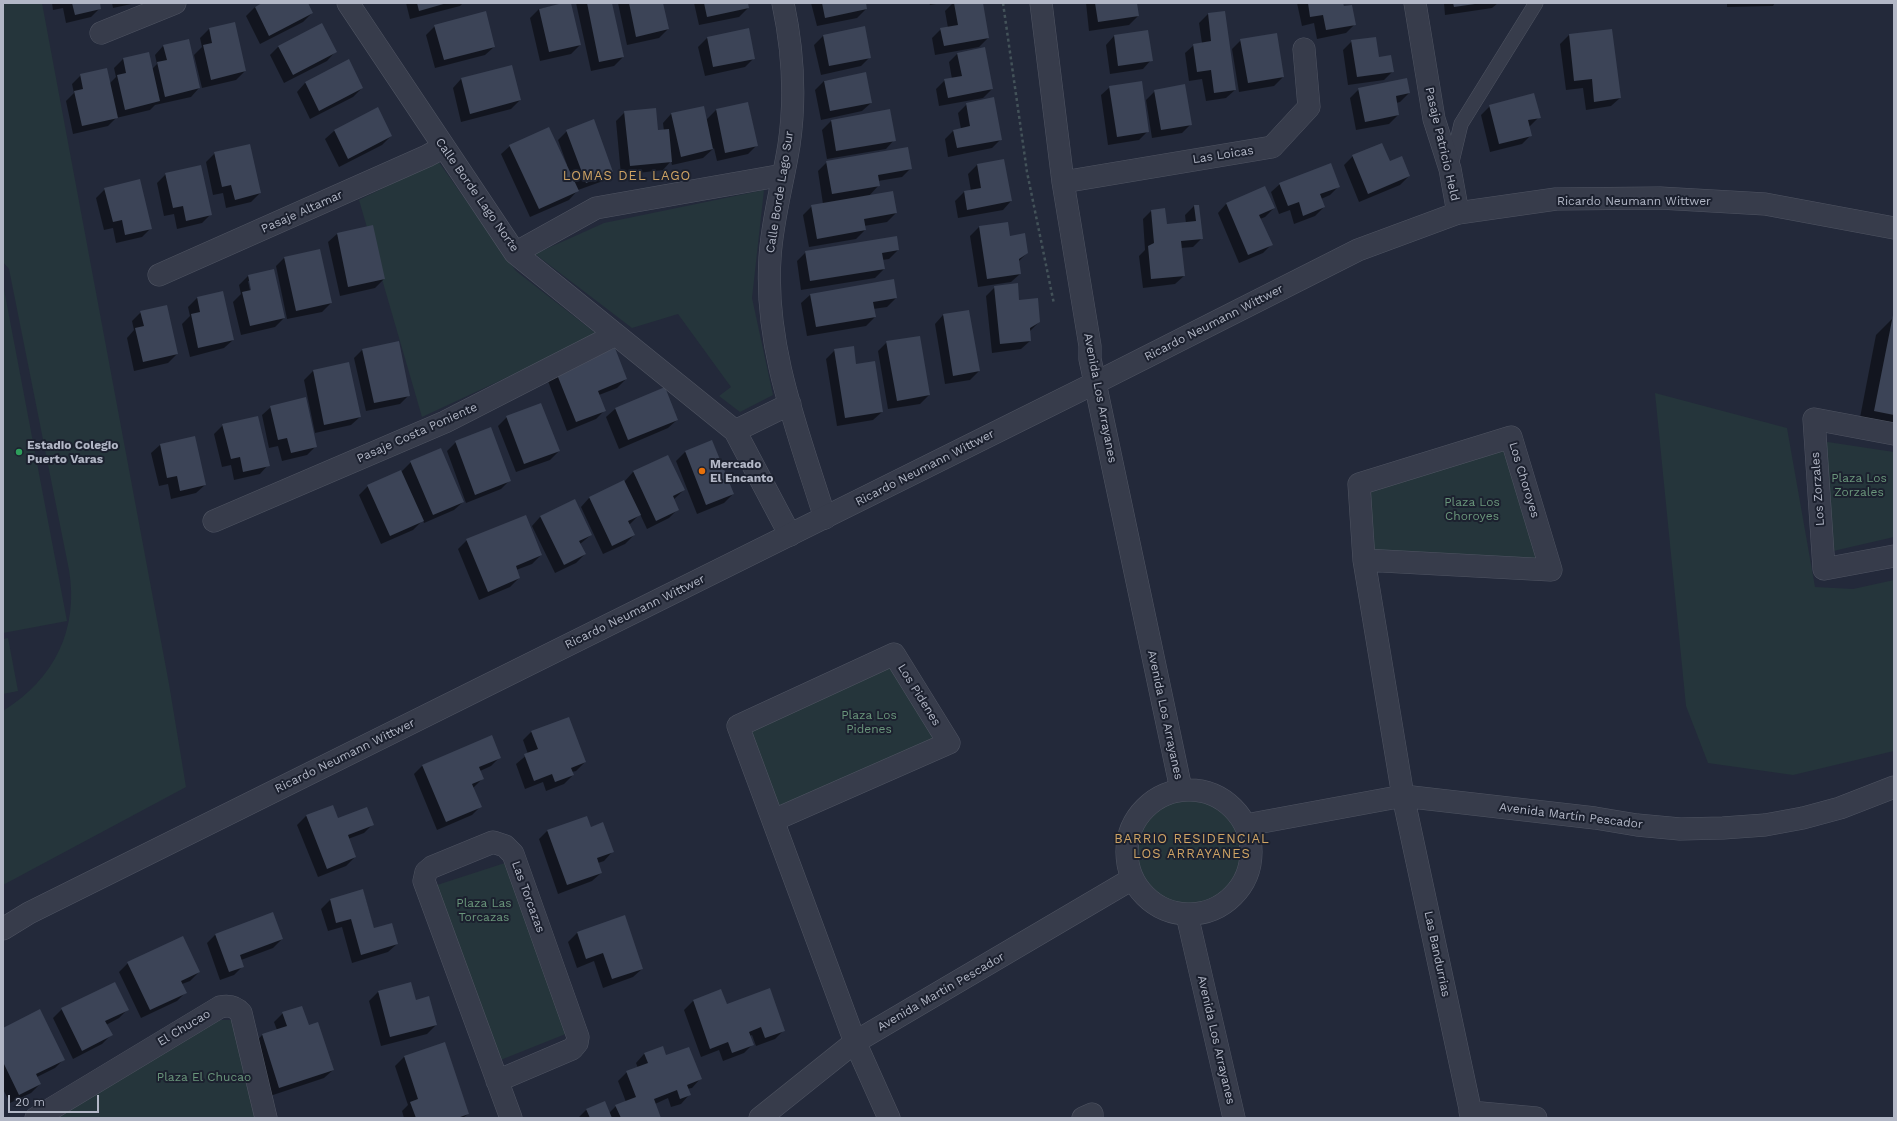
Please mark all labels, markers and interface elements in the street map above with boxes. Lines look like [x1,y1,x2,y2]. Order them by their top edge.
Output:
street label: Pasaje Patricio Held [1422,86,1462,202]
street label: Calle Borde Lago Sur [763,130,797,254]
street label: Calle Borde Lago Norte [432,135,522,255]
street label: Las Loicas [1191,143,1255,167]
district label: LOMAS DEL LAGO [563,168,691,184]
street label: Pasaje Altamar [259,188,345,236]
street label: Ricardo Neumann Wittwer [1557,194,1711,208]
street label: Ricardo Neumann Wittwer [1142,282,1286,364]
street label: Avenida Los Arrayanes [1080,332,1120,464]
street label: Pasaje Costa Poniente [355,400,479,466]
street label: Ricardo Neumann Wittwer [853,427,997,509]
place label: Estadio Colegio Puerto Varas [27,438,118,466]
street label: Los Choroyes [1506,440,1542,520]
marker: Estadio Colegio Puerto Varas [14,447,24,457]
street label: Los Zorzales [1808,452,1828,526]
place label: Mercado El Encanto [710,457,774,485]
marker: Mercado El Encanto [697,466,707,476]
park label: Plaza Los Zorzales [1831,471,1887,499]
park label: Plaza Los Choroyes [1444,495,1500,523]
street label: Ricardo Neumann Wittwer [563,572,707,652]
street label: Avenida Los Arrayanes [1144,649,1186,781]
street label: Los Pidenes [894,661,944,729]
park label: Plaza Los Pidenes [841,708,897,736]
street label: Ricardo Neumann Wittwer [273,716,417,796]
street label: Avenida Martín Pescador [1498,800,1644,832]
district label: BARRIO RESIDENCIAL LOS ARRAYANES [1114,831,1270,862]
street label: Las Torcazas [508,859,548,935]
park label: Plaza Las Torcazas [456,896,512,924]
street label: Las Bandurrias [1421,910,1453,998]
street label: Avenida Martín Pescador [875,950,1007,1034]
street label: Avenida Los Arrayanes [1194,974,1238,1106]
street label: El Chucao [155,1007,213,1049]
park label: Plaza El Chucao [157,1070,251,1084]
scale bar [10,1087,101,1113]
text: 20 m [15,1095,45,1109]

